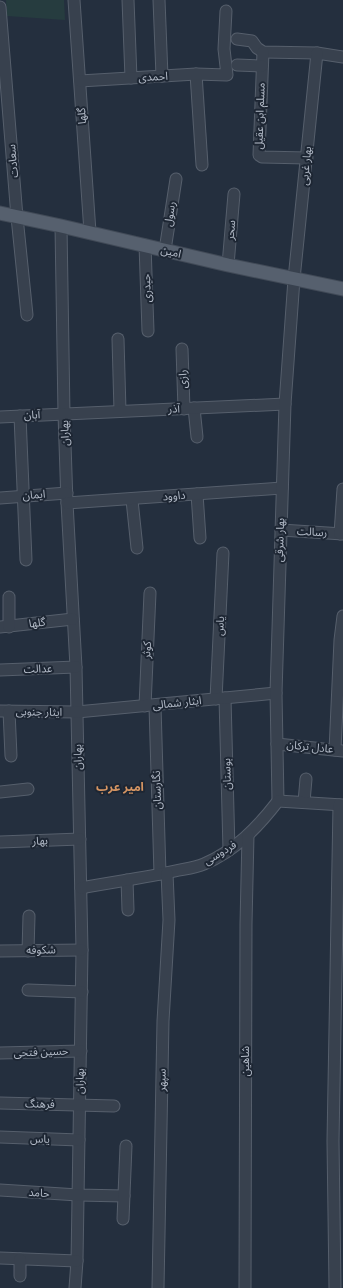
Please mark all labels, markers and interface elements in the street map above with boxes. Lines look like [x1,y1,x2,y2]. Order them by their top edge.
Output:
street label: احمدی [138,70,168,84]
street label: مسلم ابن عقیل [252,82,270,150]
street label: گلها [75,107,89,125]
street label: سعادت [5,143,21,178]
street label: بهار غربی [298,146,314,186]
street label: رسول [162,201,178,227]
street label: سحر [224,219,238,242]
street label: امین [159,243,183,261]
street label: حیدری [140,273,154,303]
street label: رازی [176,369,190,389]
street label: آذر [167,402,181,416]
street label: آبان [24,408,41,422]
street label: بهاران [58,420,72,446]
street label: ایمان [22,488,46,502]
street label: داوود [162,489,186,503]
street label: بهار شرقی [273,518,287,562]
street label: رسالت [296,525,328,539]
street label: گلها [28,615,46,630]
street label: یاس [213,616,227,636]
street label: کوثر [140,641,154,660]
street label: عدالت [23,662,53,676]
street label: ایثار شمالی [152,694,202,712]
street label: ایثار جنوبی [16,705,62,719]
street label: عادل ترکان [286,738,334,756]
street label: بهاران [71,744,85,770]
street label: بوستان [220,758,234,790]
street label: نگارستان [150,770,164,810]
district label: امیر عرب [96,780,144,794]
street label: بهار [31,834,48,848]
street label: فردوسی [201,838,239,868]
street label: شکوفه [26,943,56,957]
street label: حسین فتحی [13,1045,69,1060]
street label: شاهین [239,1045,252,1076]
street label: بهاران [73,1068,87,1094]
street label: سپهر [155,1068,170,1092]
street label: فرهنگ [25,1097,55,1111]
street label: یاس [30,1132,50,1146]
street label: حامد [28,1186,51,1200]

